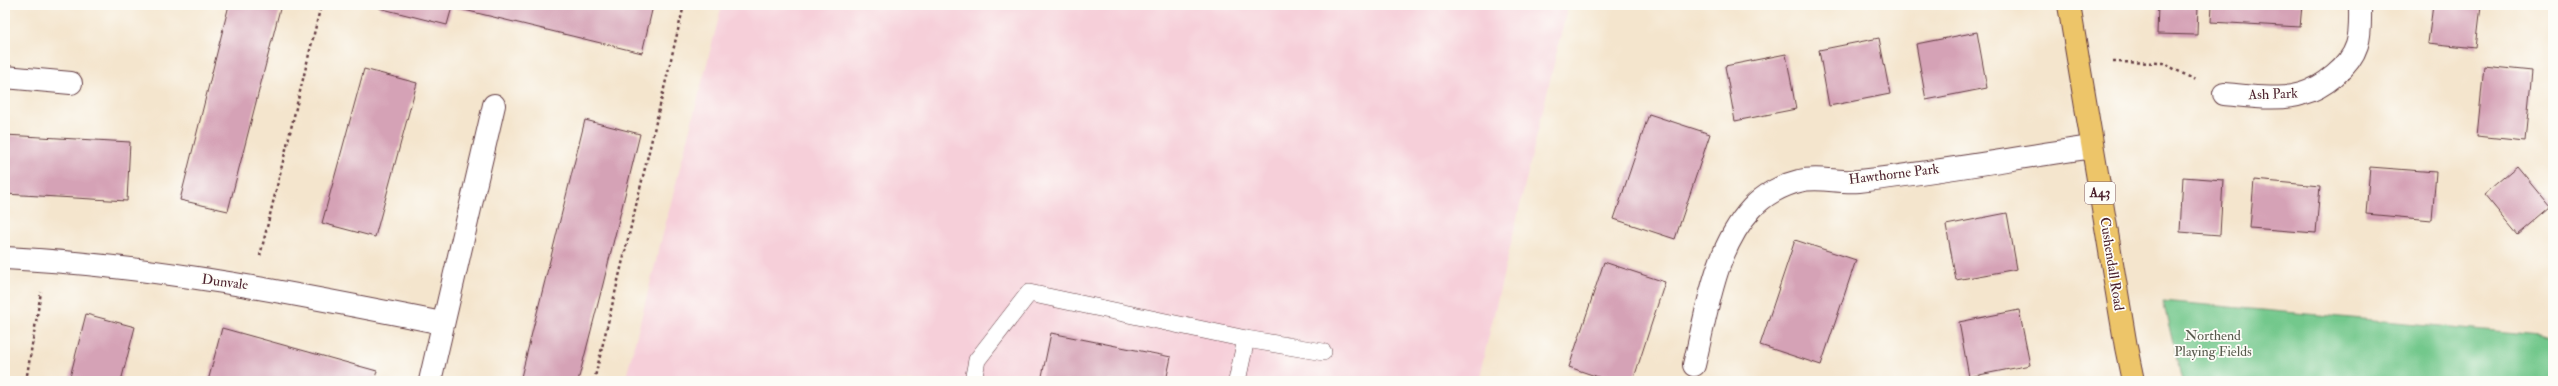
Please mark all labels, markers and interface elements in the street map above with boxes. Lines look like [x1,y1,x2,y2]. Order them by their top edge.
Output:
street label: Ash Park [2247,85,2298,103]
street label: Hawthorne Park [1848,160,1941,188]
road number: A43 [2085,182,2115,204]
street label: Cushendall Road [2096,216,2128,312]
street label: Dunvale [201,271,249,293]
park label: Northend Playing Fields [2174,327,2252,361]

